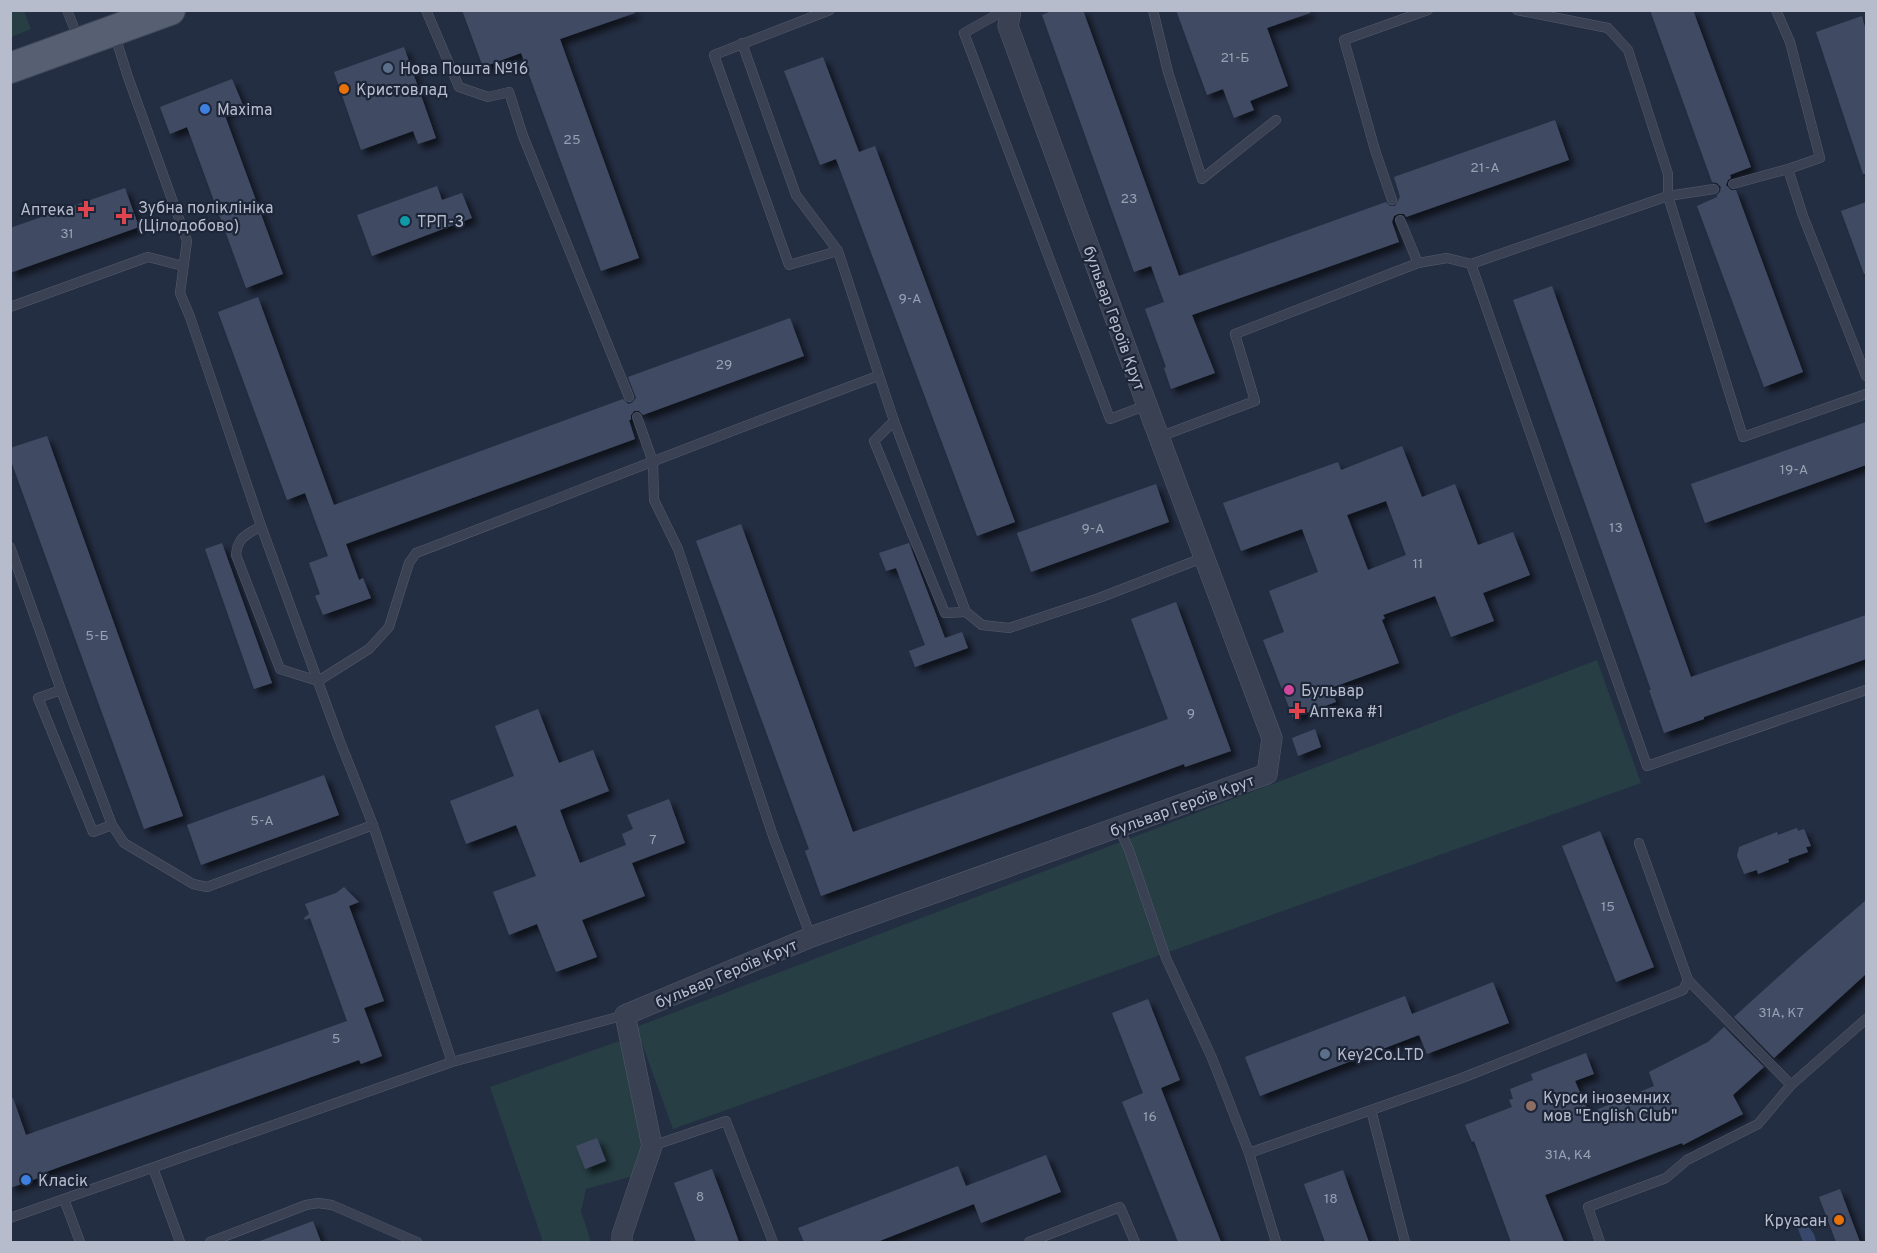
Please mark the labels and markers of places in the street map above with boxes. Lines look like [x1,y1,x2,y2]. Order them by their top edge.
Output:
place label: Нова Пошта №16 [400,60,528,80]
marker: Нова Пошта №16 [381,61,395,75]
place label: Кристовлад [356,81,448,101]
marker: Кристовлад [337,82,351,96]
place label: Maxima [217,101,272,121]
marker: Maxima [198,102,212,116]
place label: Зубна поліклініка (Цілодобово) [138,199,274,237]
place label: Аптека [20,201,74,221]
marker: Аптека [79,202,93,216]
marker: Зубна поліклініка (Цілодобово) [115,207,133,225]
place label: ТРП-3 [417,213,464,233]
marker: ТРП-3 [398,214,412,228]
place label: Бульвар [1301,682,1364,702]
marker: Бульвар [1282,683,1296,697]
place label: Аптека #1 [1309,703,1384,723]
marker: Аптека #1 [1290,704,1304,718]
place label: Key2Co.LTD [1337,1046,1424,1066]
marker: Key2Co.LTD [1318,1047,1332,1061]
place label: Курси іноземних мов "English Club" [1543,1089,1677,1127]
marker: Курси іноземних мов "English Club" [1524,1099,1538,1113]
place label: Класік [38,1172,88,1192]
marker: Класік [19,1173,33,1187]
place label: Круасан [1764,1212,1827,1232]
marker: Круасан [1832,1213,1846,1227]

